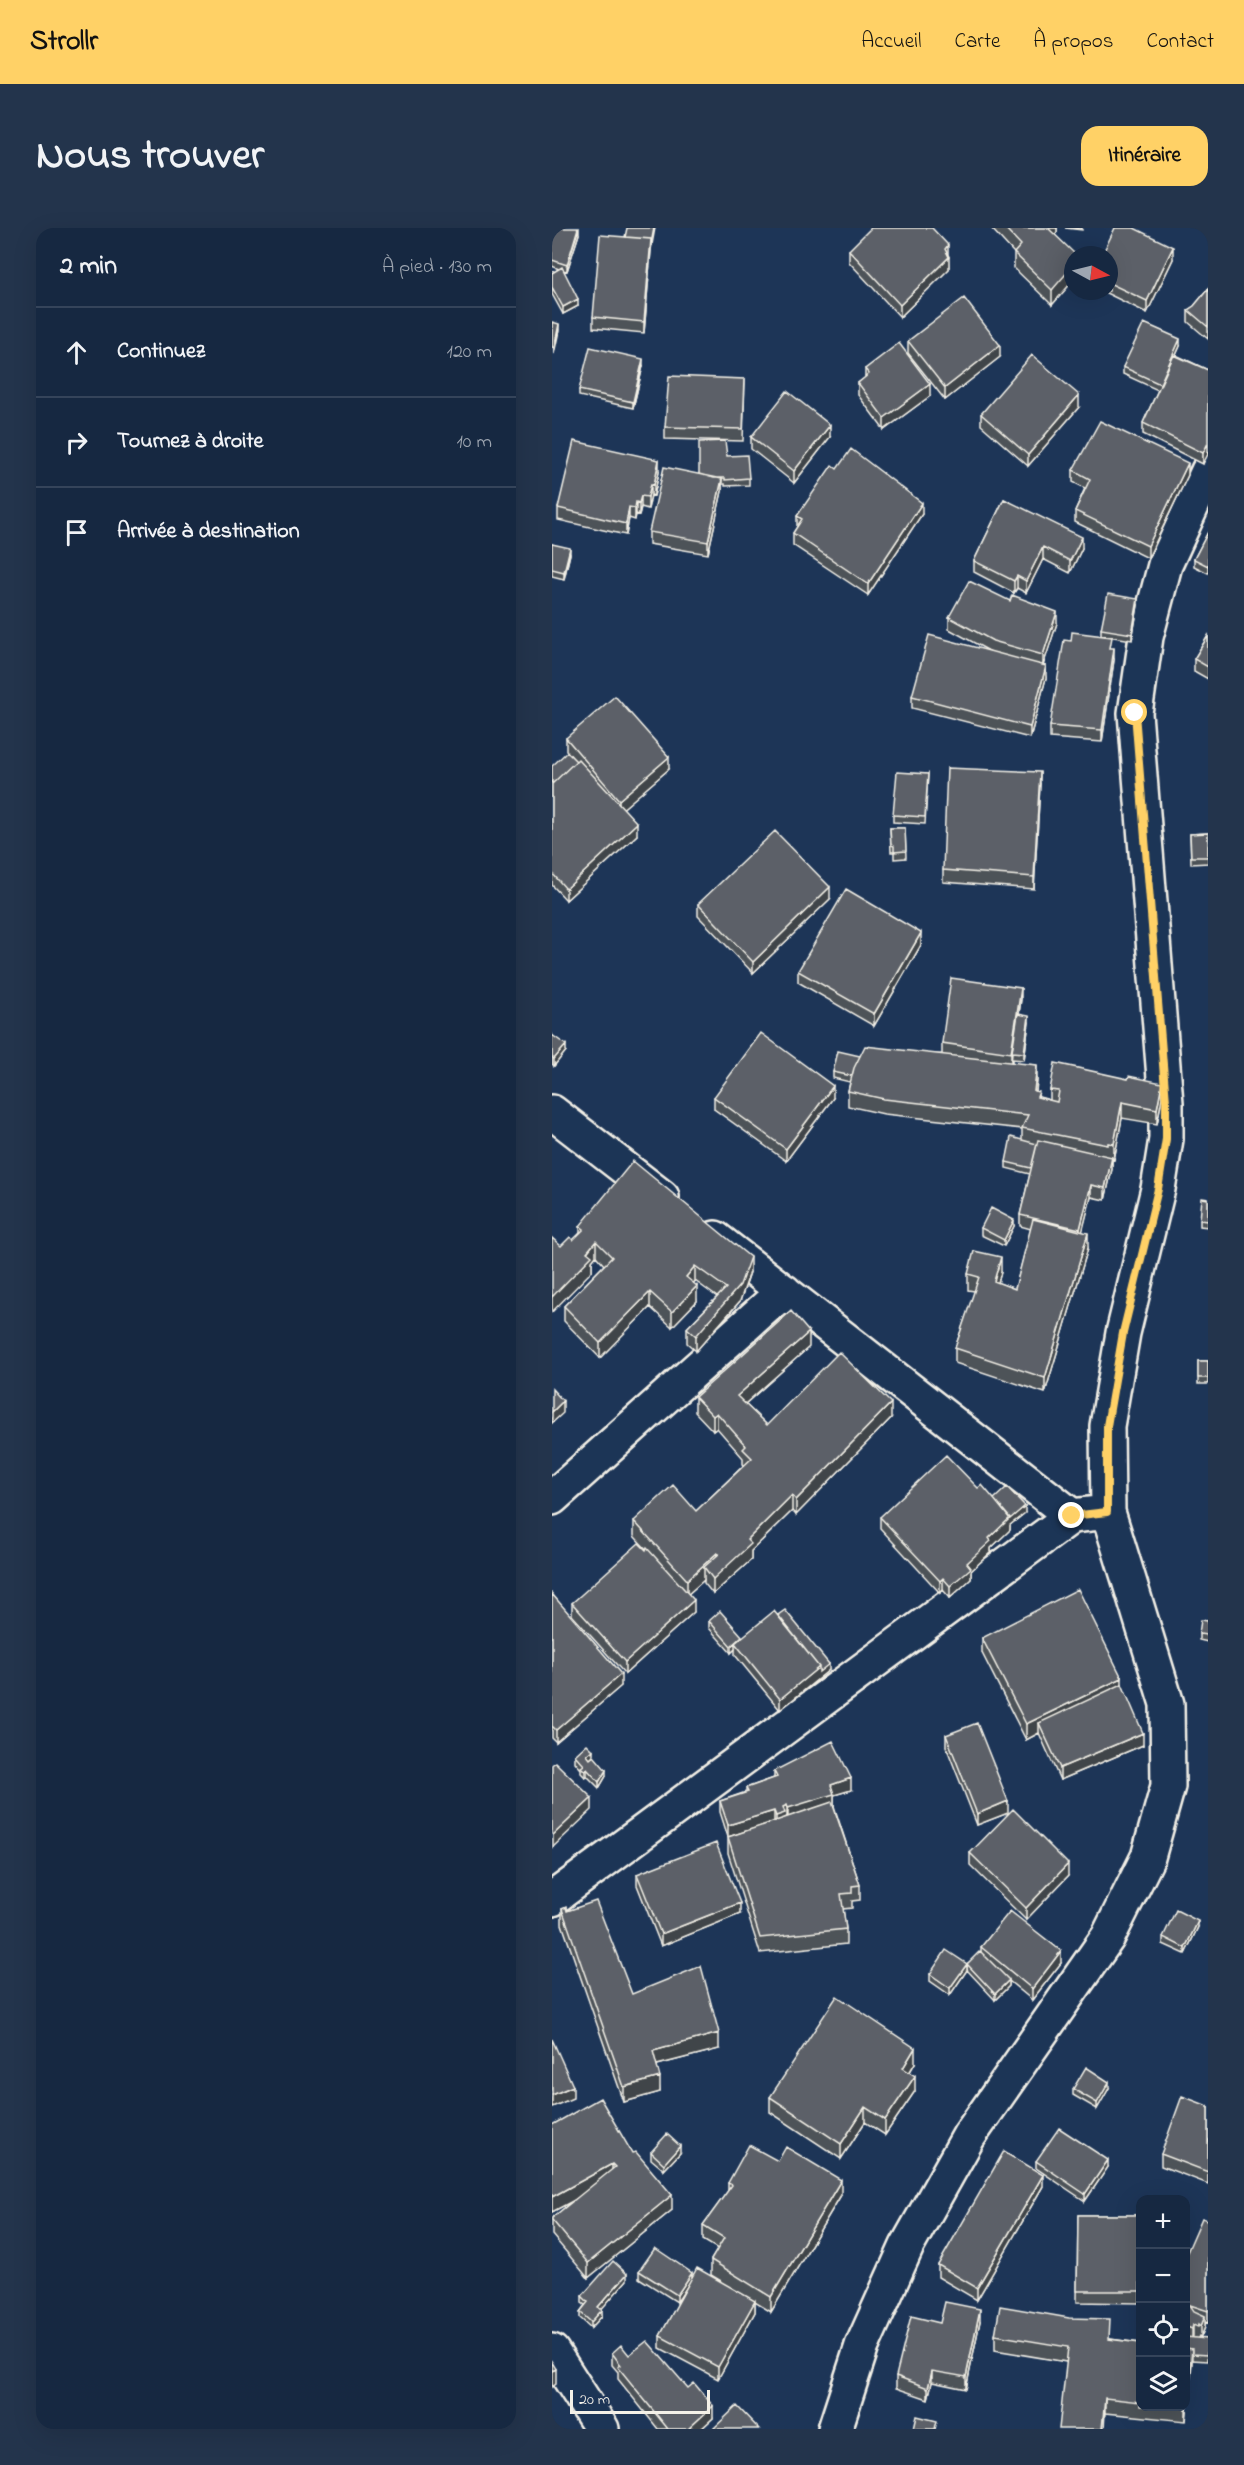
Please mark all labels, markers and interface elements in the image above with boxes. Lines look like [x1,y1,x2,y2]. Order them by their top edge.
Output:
text: Strollr [30,22,98,63]
text: Accueil [861,27,922,57]
text: Carte [955,27,1000,57]
text: À propos [1033,27,1113,57]
text: Contact [1146,27,1214,57]
text: Nous trouver [36,126,264,187]
button: Itinéraire [1081,126,1208,186]
north arrow [1064,246,1118,300]
text: 2 min [60,248,117,286]
text: À pied · 130 m [382,253,492,282]
icon: ahead [60,336,93,369]
text: Continuez [117,336,205,368]
text: 120 m [447,338,492,367]
icon: right [60,426,93,459]
text: Tournez à droite [117,426,263,458]
text: 10 m [456,428,492,457]
icon: arrive [60,516,93,549]
text: Arrivée à destination [117,516,300,548]
route start [1121,699,1147,725]
route end [1058,1502,1084,1528]
map controls [1136,2195,1190,2411]
button: + [1136,2195,1190,2249]
button: − [1136,2249,1190,2303]
button: locate [1136,2303,1190,2357]
button: layers [1136,2357,1190,2411]
scale bar [570,2387,710,2414]
text: 20 m [579,2388,610,2412]

